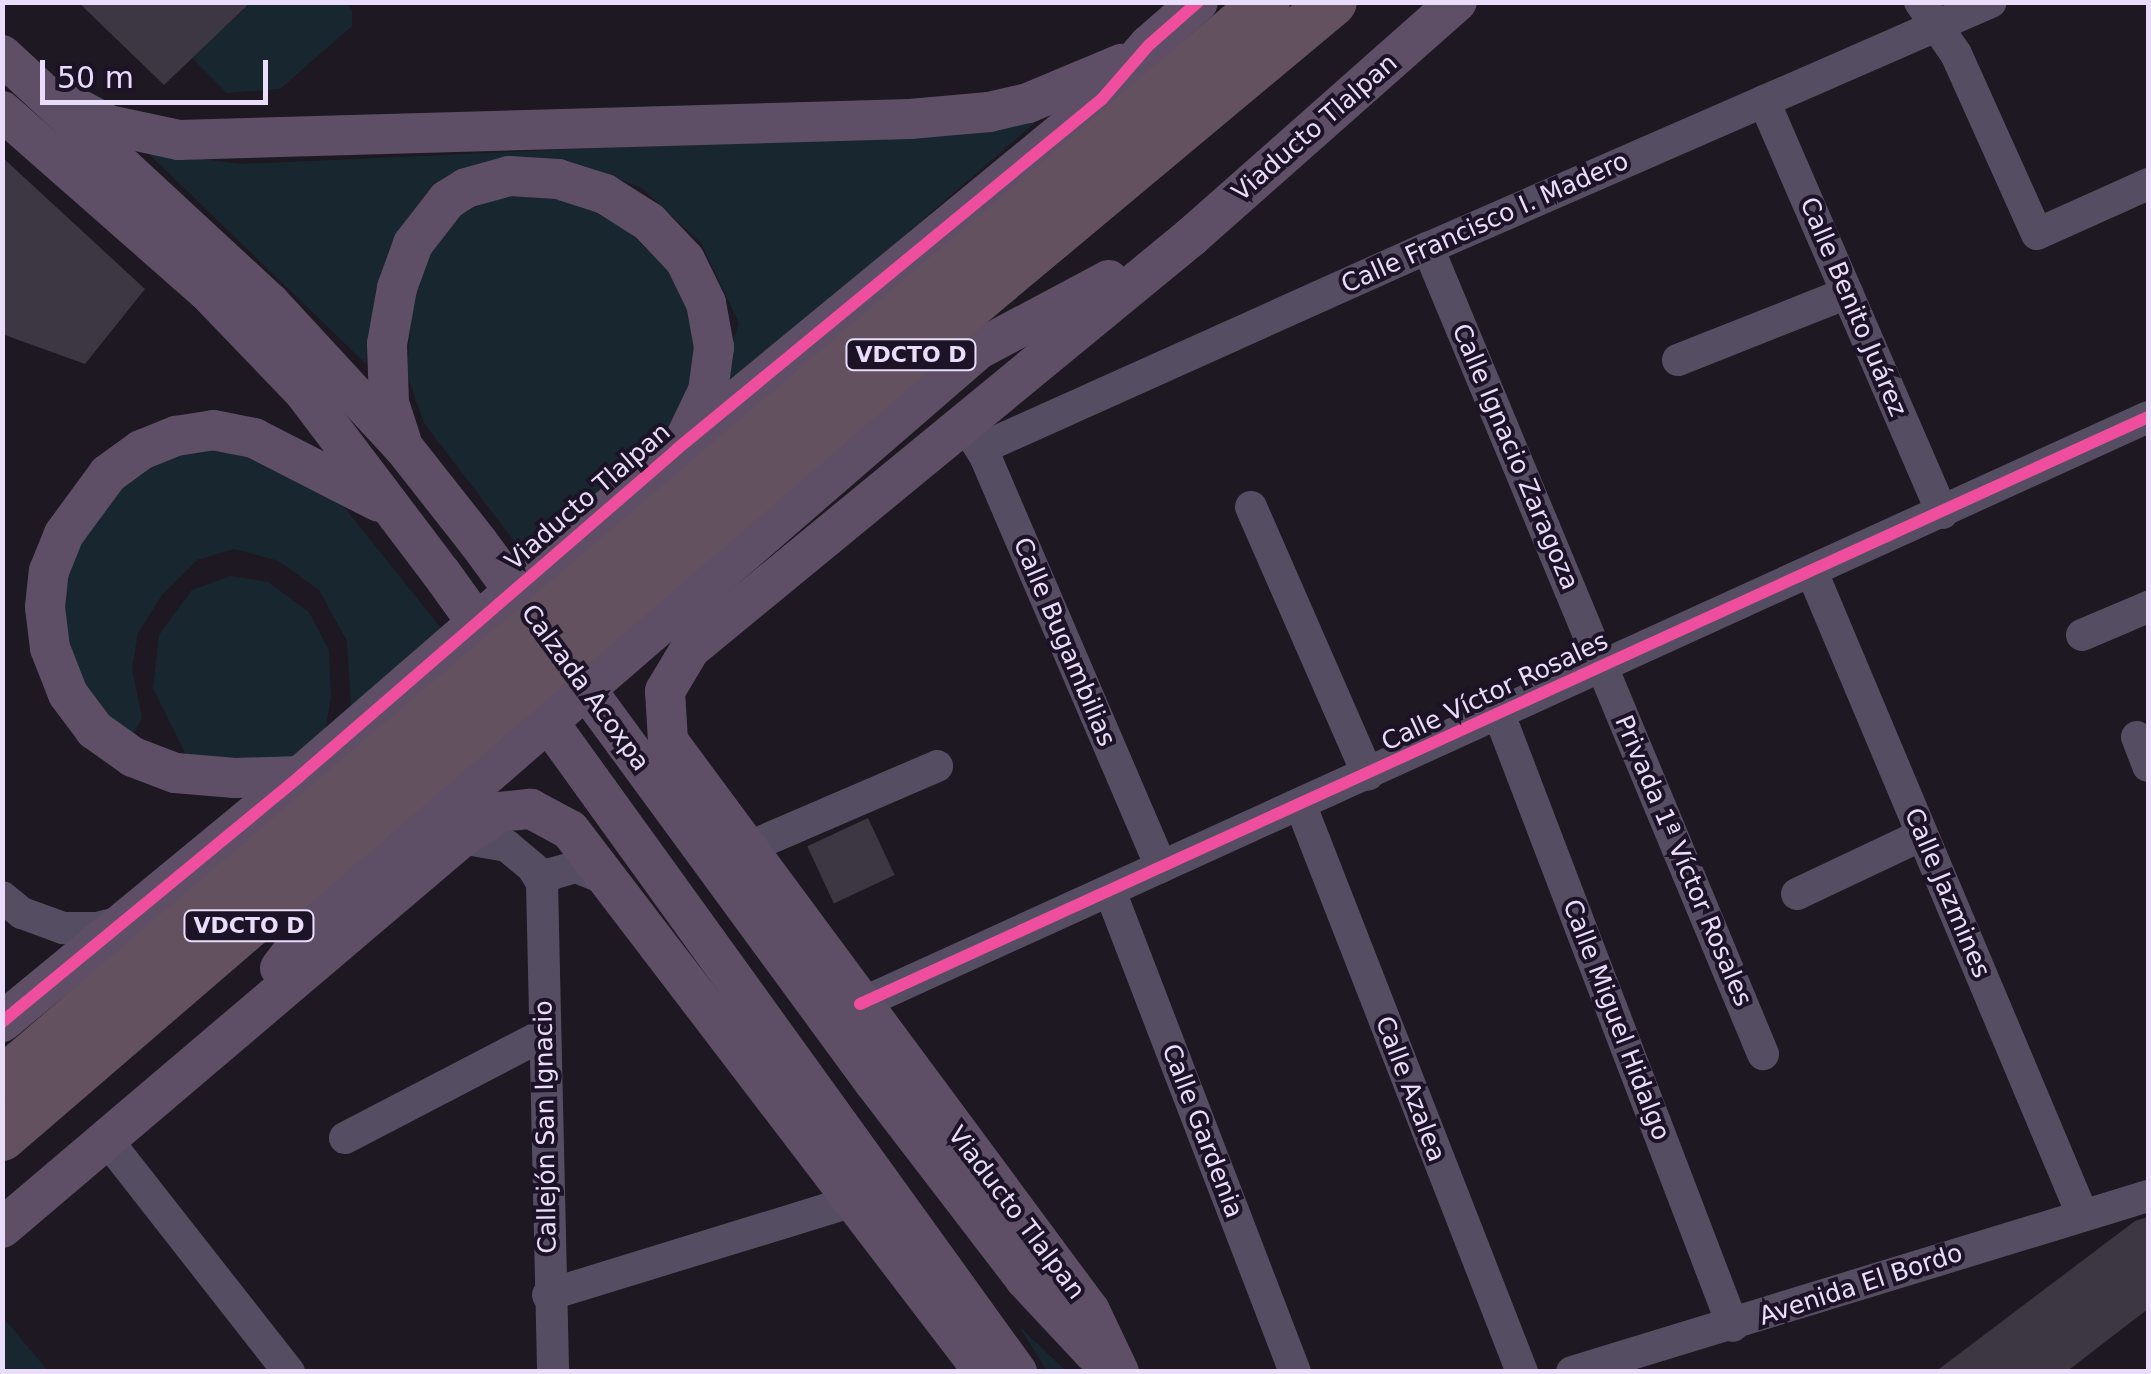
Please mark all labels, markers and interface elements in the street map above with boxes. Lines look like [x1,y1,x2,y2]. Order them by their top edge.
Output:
scale bar [45,40,272,102]
street label: Viaducto Tlalpan [1226,48,1404,208]
text: 50 m [57,60,134,95]
street label: Calle Francisco I. Madero [1337,146,1633,300]
street label: Calle Benito Juárez [1793,193,1913,421]
street label: Calle Ignacio Zaragoza [1445,320,1585,594]
road number: VDCTO D [844,338,978,372]
street label: Viaducto Tlalpan [499,417,677,577]
street label: Calle Bugambilias [1007,533,1121,751]
street label: Calzada Acoxpa [515,599,655,777]
street label: Calle Víctor Rosales [1377,626,1613,758]
street label: Privada 1ª Víctor Rosales [1608,711,1758,1011]
street label: Calle Jazmines [1898,804,1996,982]
street label: Calle Miguel Hidalgo [1556,895,1676,1145]
road number: VDCTO D [182,909,316,943]
street label: Callejón San Ignacio [529,1000,563,1254]
street label: Calle Azalea [1369,1012,1451,1166]
street label: Calle Gardenia [1155,1040,1249,1222]
street label: Viaducto Tlalpan [941,1121,1091,1305]
street label: Avenida El Bordo [1756,1238,1966,1332]

